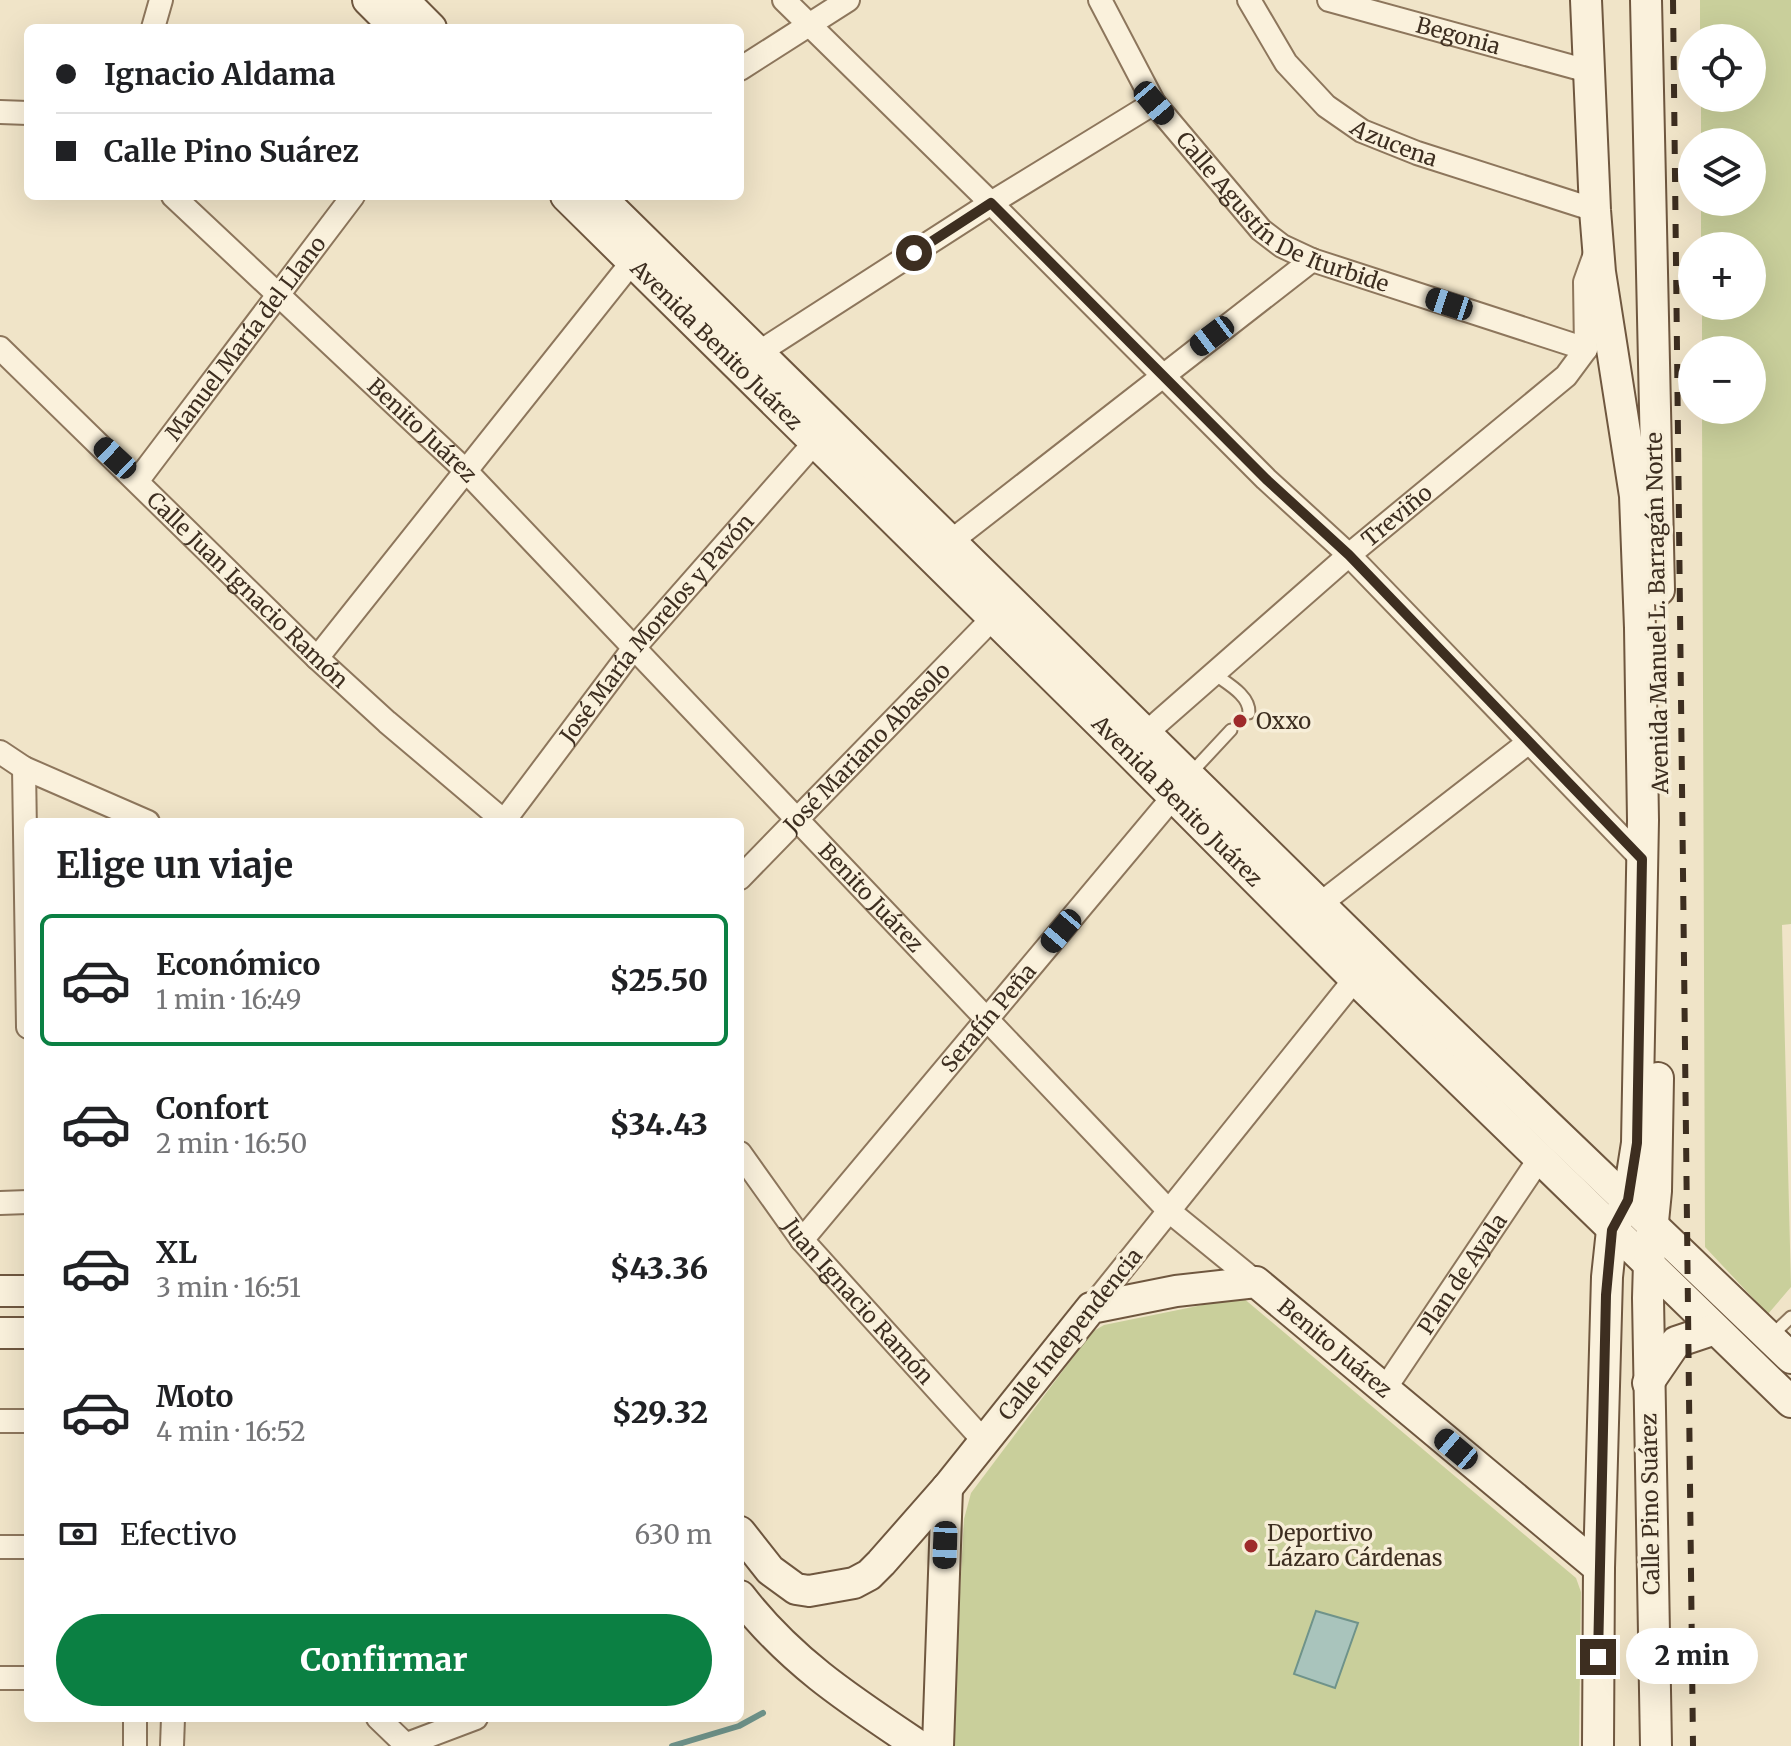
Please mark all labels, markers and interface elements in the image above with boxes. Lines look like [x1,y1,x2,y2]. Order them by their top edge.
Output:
street label: Begonia [1413,11,1504,60]
map controls [1678,24,1766,424]
button: locate [1678,24,1766,112]
text: Ignacio Aldama [104,55,336,93]
car [1129,77,1179,129]
street label: Azucena [1344,113,1441,173]
street label: Calle Agustín De Iturbide [1170,126,1393,298]
button: layers [1678,128,1766,216]
text: Calle Pino Suárez [104,132,359,170]
street label: Manuel María del Llano [159,230,332,446]
button: + [1678,232,1766,320]
route start [896,235,932,271]
street label: Avenida Benito Juárez [624,253,809,436]
car [1422,285,1476,323]
car [1186,312,1238,360]
button: − [1678,336,1766,424]
street label: Benito Juárez [362,372,483,488]
street label: Avenida Manuel L. Barragán Norte [1640,432,1674,795]
car [89,433,141,483]
street label: Treviño [1356,478,1438,553]
street label: Calle Juan Ignacio Ramón [141,486,354,694]
street label: José María Morelos y Pavón [553,507,760,749]
street label: José Mariano Abasolo [777,656,956,839]
place label: Oxxo [1256,707,1311,735]
street label: Avenida Benito Juárez [1085,709,1269,892]
marker: Oxxo [1231,712,1249,730]
street label: Benito Juárez [813,837,930,958]
text: Elige un viaje [56,843,293,888]
car [1036,905,1086,957]
icon: car [60,944,132,1016]
text: Económico [156,945,320,983]
street label: Serafín Peña [935,957,1042,1078]
text: $25.50 [609,961,708,999]
text: 1 min · 16:49 [156,983,301,1016]
icon: car [60,1088,132,1160]
text: Confort [156,1089,269,1127]
text: $34.43 [610,1105,708,1143]
text: 2 min · 16:50 [156,1127,307,1160]
street label: Plan de Ayala [1412,1208,1513,1340]
street label: Juan Ignacio Ramón [776,1212,940,1390]
icon: car [60,1232,132,1304]
text: XL [156,1233,197,1271]
street label: Calle Independencia [992,1242,1148,1426]
text: $43.36 [610,1249,708,1287]
text: 3 min · 16:51 [156,1271,301,1304]
street label: Benito Juárez [1272,1292,1398,1404]
icon: car [60,1376,132,1448]
text: Moto [156,1377,234,1415]
text: $29.32 [612,1393,708,1431]
street label: Calle Pino Suárez [1634,1413,1666,1595]
text: 4 min · 16:52 [156,1415,306,1448]
car [1430,1424,1482,1474]
icon: cash [56,1512,100,1556]
text: Efectivo [120,1515,237,1553]
text: 630 m [635,1518,712,1551]
place label: Deportivo Lázaro Cárdenas [1267,1519,1442,1572]
car [932,1521,958,1569]
marker: Deportivo Lázaro Cárdenas [1242,1537,1260,1555]
button: Confirmar [56,1614,712,1706]
callout: 2 min [1626,1629,1758,1685]
route end [1580,1639,1616,1675]
text: 2 min [1655,1639,1729,1672]

